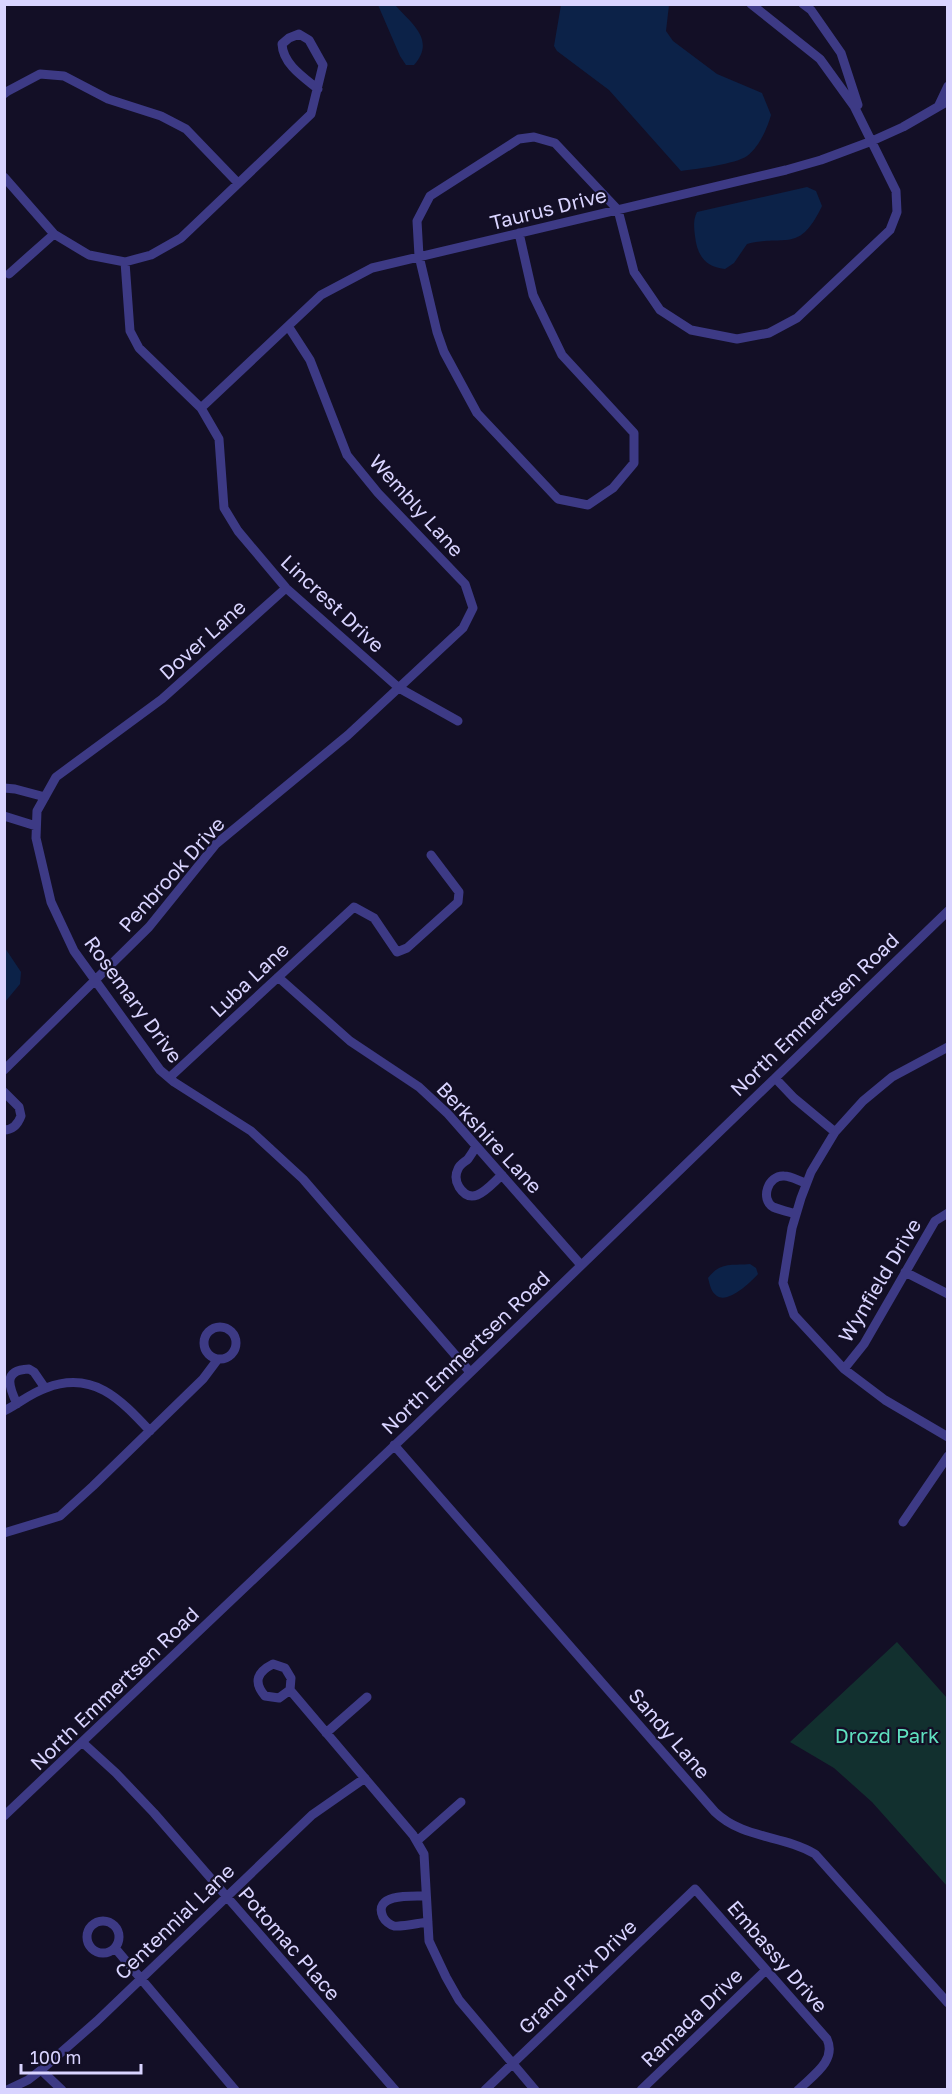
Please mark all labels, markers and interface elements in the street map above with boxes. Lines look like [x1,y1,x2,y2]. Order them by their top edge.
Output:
street label: Taurus Drive [487,182,609,234]
street label: Wembly Lane [365,449,469,561]
street label: Lincrest Drive [276,549,390,657]
street label: Dover Lane [154,594,250,684]
street label: Penbrook Drive [113,812,229,936]
street label: North Emmertsen Road [725,927,903,1101]
street label: Rosemary Drive [80,931,188,1067]
street label: Luba Lane [205,937,293,1021]
street label: Berkshire Lane [432,1076,548,1198]
street label: Wynfield Drive [833,1214,925,1346]
street label: North Emmertsen Road [376,1265,554,1439]
street label: North Emmertsen Road [25,1601,203,1775]
street label: Sandy Lane [624,1683,716,1783]
park label: Drozd Park [835,1723,939,1747]
street label: Centennial Lane [109,1858,239,1984]
street label: Potomac Place [234,1881,346,2005]
street label: Embassy Drive [723,1895,833,2017]
street label: Grand Prix Drive [513,1914,641,2038]
street label: Ramada Drive [635,1963,747,2071]
scale bar [21,2037,141,2075]
text: 100 m [30,2046,81,2068]

